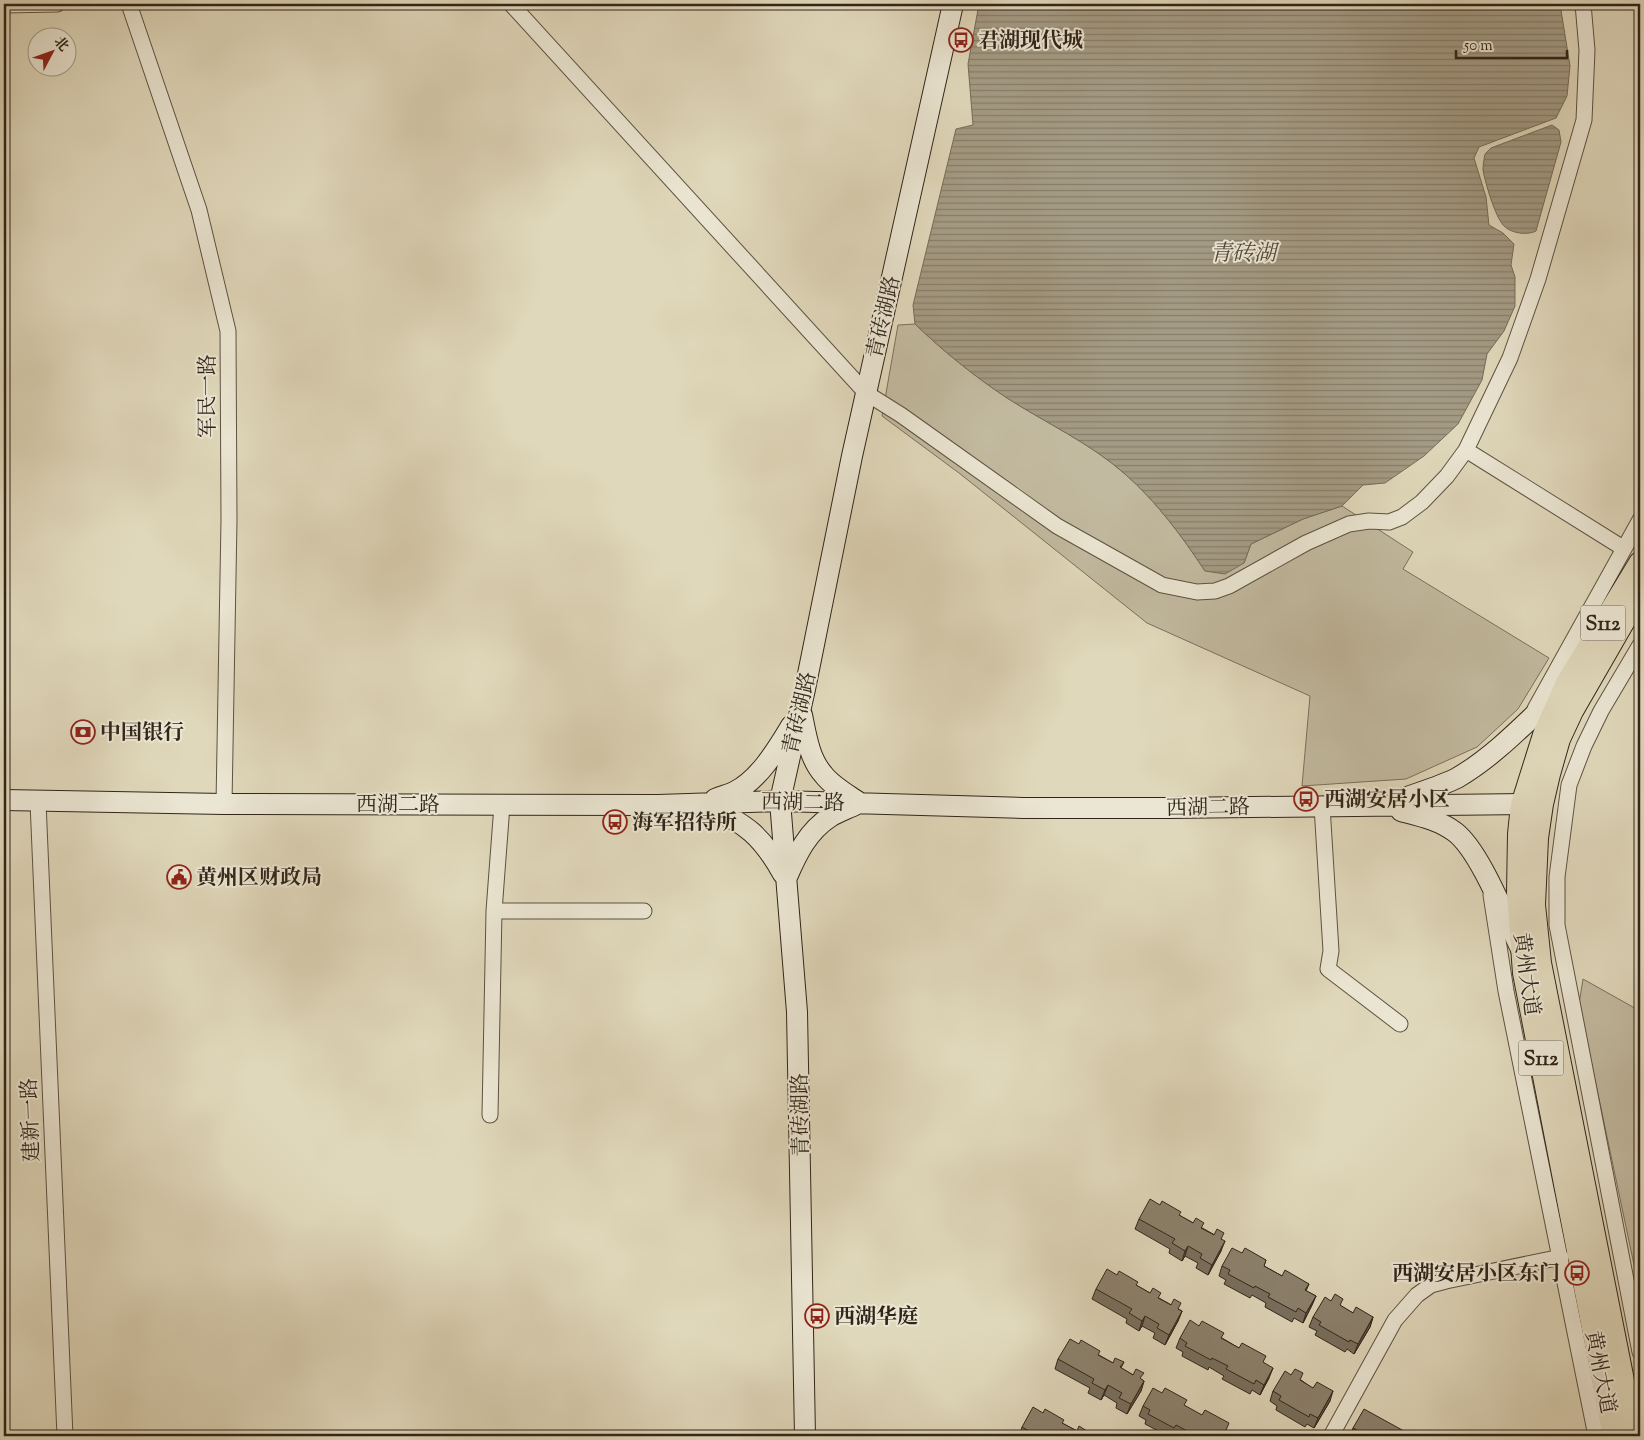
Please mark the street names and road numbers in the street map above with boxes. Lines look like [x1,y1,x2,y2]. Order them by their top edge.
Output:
street label: 青砖湖路 [861,273,909,362]
street label: 军民一路 [194,354,224,438]
road number: S112 [1580,606,1626,640]
street label: 青砖湖路 [777,669,825,758]
street label: 西湖二路 [761,788,845,820]
street label: 西湖二路 [356,791,440,821]
street label: 西湖二路 [1166,793,1250,825]
street label: 黄州大道 [1504,931,1546,1018]
road number: S112 [1518,1040,1564,1076]
street label: 青砖湖路 [786,1073,818,1157]
street label: 建新一路 [16,1077,48,1162]
street label: 黄州大道 [1576,1328,1622,1416]

